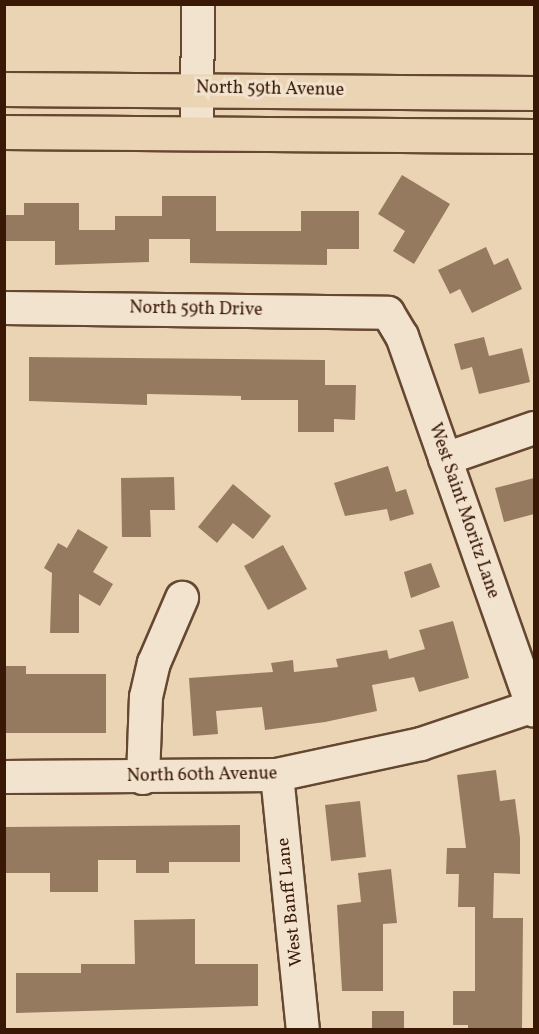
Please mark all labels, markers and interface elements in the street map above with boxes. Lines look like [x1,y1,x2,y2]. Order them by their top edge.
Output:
street label: North 59th Avenue [196,78,344,102]
street label: North 59th Drive [129,298,263,322]
street label: West Saint Moritz Lane [423,421,503,601]
street label: North 60th Avenue [127,764,277,788]
street label: West Banff Lane [274,837,308,967]

